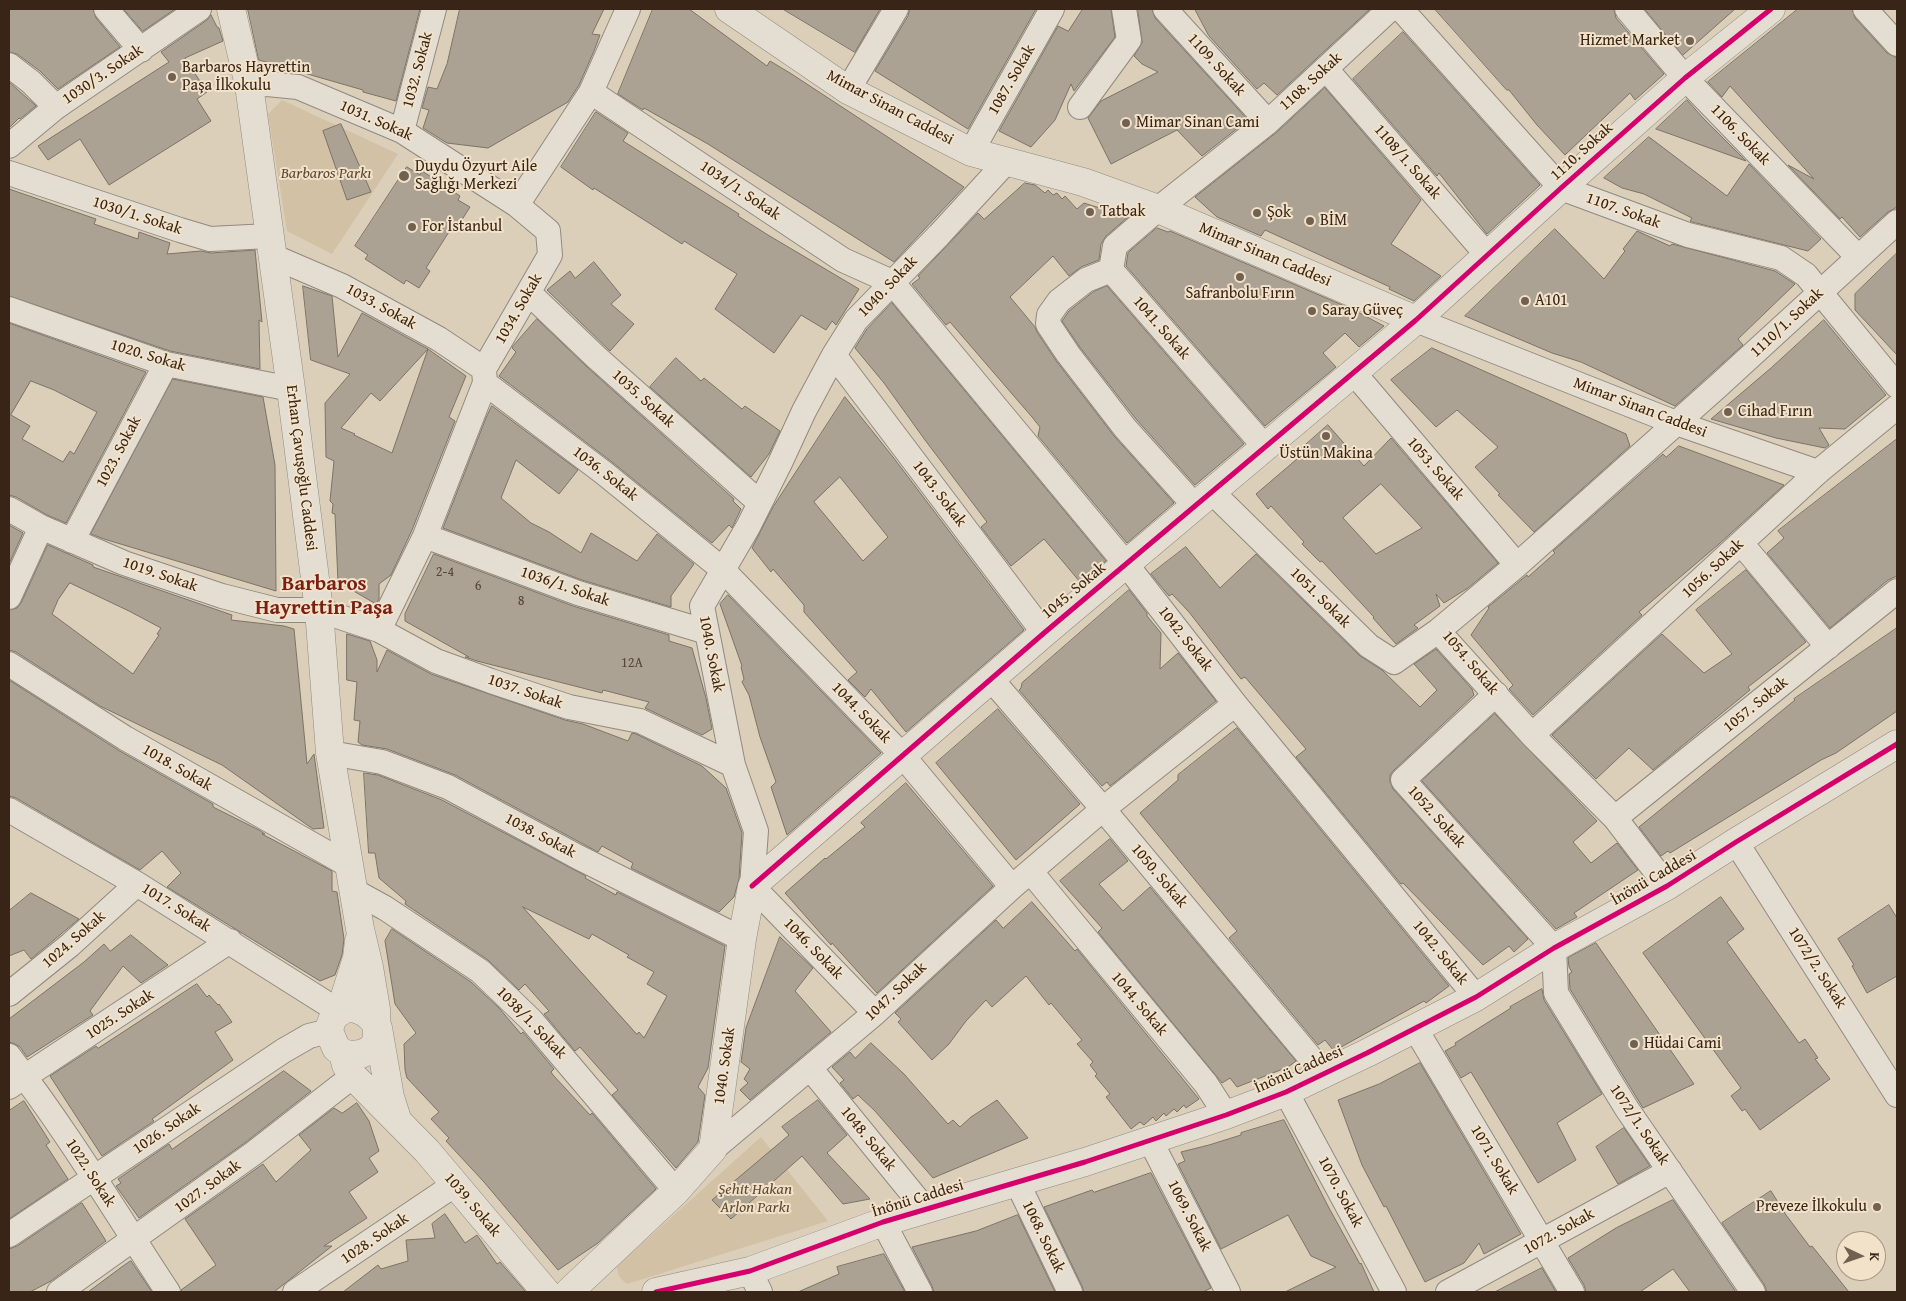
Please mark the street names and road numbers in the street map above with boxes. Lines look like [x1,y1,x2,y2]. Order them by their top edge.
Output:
street label: 1032. Sokak [399,30,437,110]
street label: 1109. Sokak [1183,30,1249,100]
street label: 1030/3. Sokak [59,41,147,109]
street label: 1087. Sokak [984,41,1040,119]
street label: 1108. Sokak [1276,49,1346,115]
street label: Mimar Sinan Caddesi [823,66,957,150]
street label: 1031. Sokak [336,96,416,146]
street label: 1106. Sokak [1706,100,1774,170]
street label: 1110. Sokak [1547,119,1617,185]
street label: 1108/1. Sokak [1369,121,1445,203]
street label: 1034/1. Sokak [696,157,784,225]
street label: 1107. Sokak [1583,189,1663,233]
street label: 1030/1. Sokak [90,192,184,240]
street label: Mimar Sinan Caddesi [1196,219,1334,291]
street label: 1040. Sokak [854,252,922,322]
street label: 1034. Sokak [491,270,547,348]
street label: 1033. Sokak [342,280,420,334]
street label: 1110/1. Sokak [1746,284,1828,362]
street label: 1041. Sokak [1128,292,1194,364]
street label: 1020. Sokak [108,335,188,377]
street label: 1035. Sokak [608,366,678,432]
street label: Mimar Sinan Caddesi [1571,374,1709,442]
street label: Erhan Çavuşoğlu Caddesi [281,384,321,552]
street label: 1023. Sokak [92,413,146,491]
street label: 1053. Sokak [1402,433,1468,505]
street label: 1036. Sokak [568,442,642,506]
street label: 1043. Sokak [908,457,970,531]
street label: 1056. Sokak [1678,535,1748,603]
street label: 1019. Sokak [120,553,200,597]
street label: 1045. Sokak [1038,559,1110,623]
street label: 1036/1. Sokak [518,563,612,611]
street label: 1051. Sokak [1286,564,1354,632]
street label: 1042. Sokak [1153,602,1217,676]
street label: 1040. Sokak [694,614,728,694]
street label: 1054. Sokak [1438,627,1502,699]
street label: 1037. Sokak [485,670,565,714]
street label: 1057. Sokak [1720,673,1792,737]
street label: 1044. Sokak [827,678,895,748]
street label: 1018. Sokak [138,740,216,796]
street label: 1052. Sokak [1403,782,1469,852]
street label: 1038. Sokak [501,809,579,863]
street label: 1050. Sokak [1127,840,1191,912]
street label: İnönü Caddesi [1608,846,1700,910]
street label: 1017. Sokak [138,879,214,937]
street label: 1024. Sokak [38,907,110,973]
street label: 1046. Sokak [779,914,847,984]
street label: 1042. Sokak [1408,917,1472,989]
street label: 1072/2. Sokak [1784,924,1850,1012]
street label: 1047. Sokak [861,958,931,1026]
street label: 1044. Sokak [1107,968,1171,1040]
street label: 1038/1. Sokak [492,983,570,1063]
street label: 1025. Sokak [82,986,158,1044]
street label: 1040. Sokak [710,1026,740,1106]
street label: İnönü Caddesi [1252,1042,1346,1098]
street label: 1072/1. Sokak [1605,1081,1673,1169]
street label: 1026. Sokak [129,1099,205,1159]
street label: 1048. Sokak [836,1103,900,1175]
street label: 1071. Sokak [1466,1122,1522,1198]
street label: 1022. Sokak [61,1135,119,1211]
street label: 1070. Sokak [1313,1153,1367,1231]
street label: 1027. Sokak [171,1156,245,1218]
street label: 1039. Sokak [440,1169,504,1241]
street label: İnönü Caddesi [870,1176,966,1222]
street label: 1069. Sokak [1163,1177,1215,1255]
street label: 1068. Sokak [1017,1198,1069,1276]
street label: 1072. Sokak [1520,1205,1598,1259]
street label: 1028. Sokak [337,1209,413,1269]

